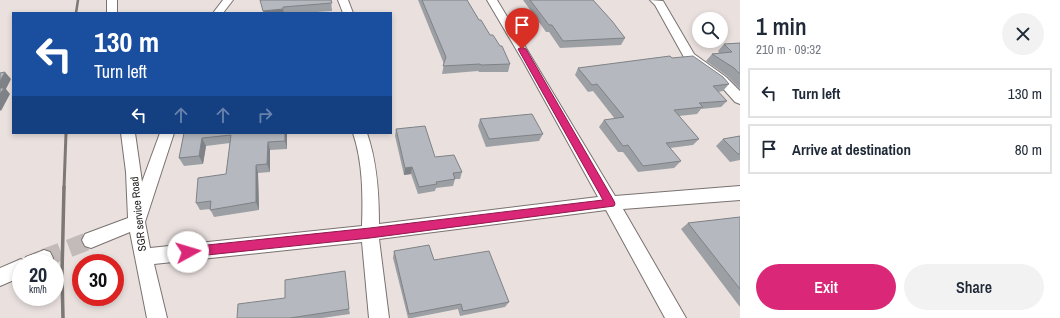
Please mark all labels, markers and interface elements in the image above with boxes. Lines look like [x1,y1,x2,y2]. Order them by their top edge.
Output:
pin [505,8,539,49]
text: 1 min [756,10,807,42]
map controls [692,12,728,48]
button: search [692,12,728,48]
button: close [1002,13,1044,55]
icon: arrive [511,14,533,36]
text: 130 m [94,23,159,61]
icon: left [28,28,80,80]
text: 210 m · 09:32 [756,41,821,58]
text: Turn left [94,59,147,84]
icon: left [758,82,780,104]
text: Turn left [792,83,840,104]
text: 130 m [1008,83,1042,104]
icon: left [128,104,150,126]
icon: ahead [170,104,192,126]
icon: ahead [212,104,234,126]
icon: right [254,104,276,126]
icon: arrive [758,138,780,160]
text: Arrive at destination [792,139,911,160]
text: 80 m [1015,139,1042,160]
street label: SGR service Road [127,176,149,252]
position arrow [167,231,209,273]
speed limit sign: 30 [72,254,124,306]
text: 20 [29,261,47,288]
button: Exit [756,264,896,310]
button: Share [904,264,1044,310]
text: km/h [29,283,47,296]

